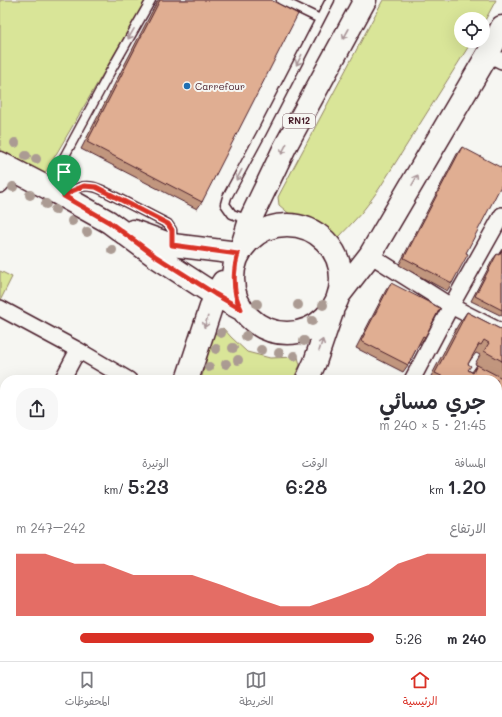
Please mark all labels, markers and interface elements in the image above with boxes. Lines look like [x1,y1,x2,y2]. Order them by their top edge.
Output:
map controls [454,12,490,48]
button: locate [454,12,490,48]
one-way arrow [127,28,135,40]
one-way arrow [342,28,349,40]
one-way arrow [295,53,303,65]
place label: Carrefour [195,79,245,93]
marker: Carrefour [182,81,192,91]
road number: RN12 [283,114,315,128]
one-way arrow [280,142,287,154]
pin [47,155,81,196]
icon: arrive [53,161,75,183]
one-way arrow [235,169,242,181]
one-way arrow [411,174,419,186]
one-way arrow [202,316,209,329]
one-way arrow [318,339,325,352]
text: جري مسائي [379,386,486,415]
button: share [16,388,58,430]
text: 21:45 · 5 × 240 m [379,416,486,433]
text: الوتيرة [142,455,169,470]
text: الوقت [302,455,327,470]
text: المسافة [455,455,486,470]
text: 5:23 [128,473,169,499]
text: 6:28 [285,473,327,499]
text: 1.20 [447,473,486,499]
text: /km [104,482,128,497]
text: km [429,482,447,497]
text: 242–247 m [16,519,85,536]
text: الارتفاع [450,519,486,536]
text: 5:26 [395,630,422,647]
text: 240 m [447,630,486,647]
tab: المحفوظات [65,669,110,711]
tab: الخريطة [239,669,274,711]
tab: الرئيسية [403,669,437,711]

